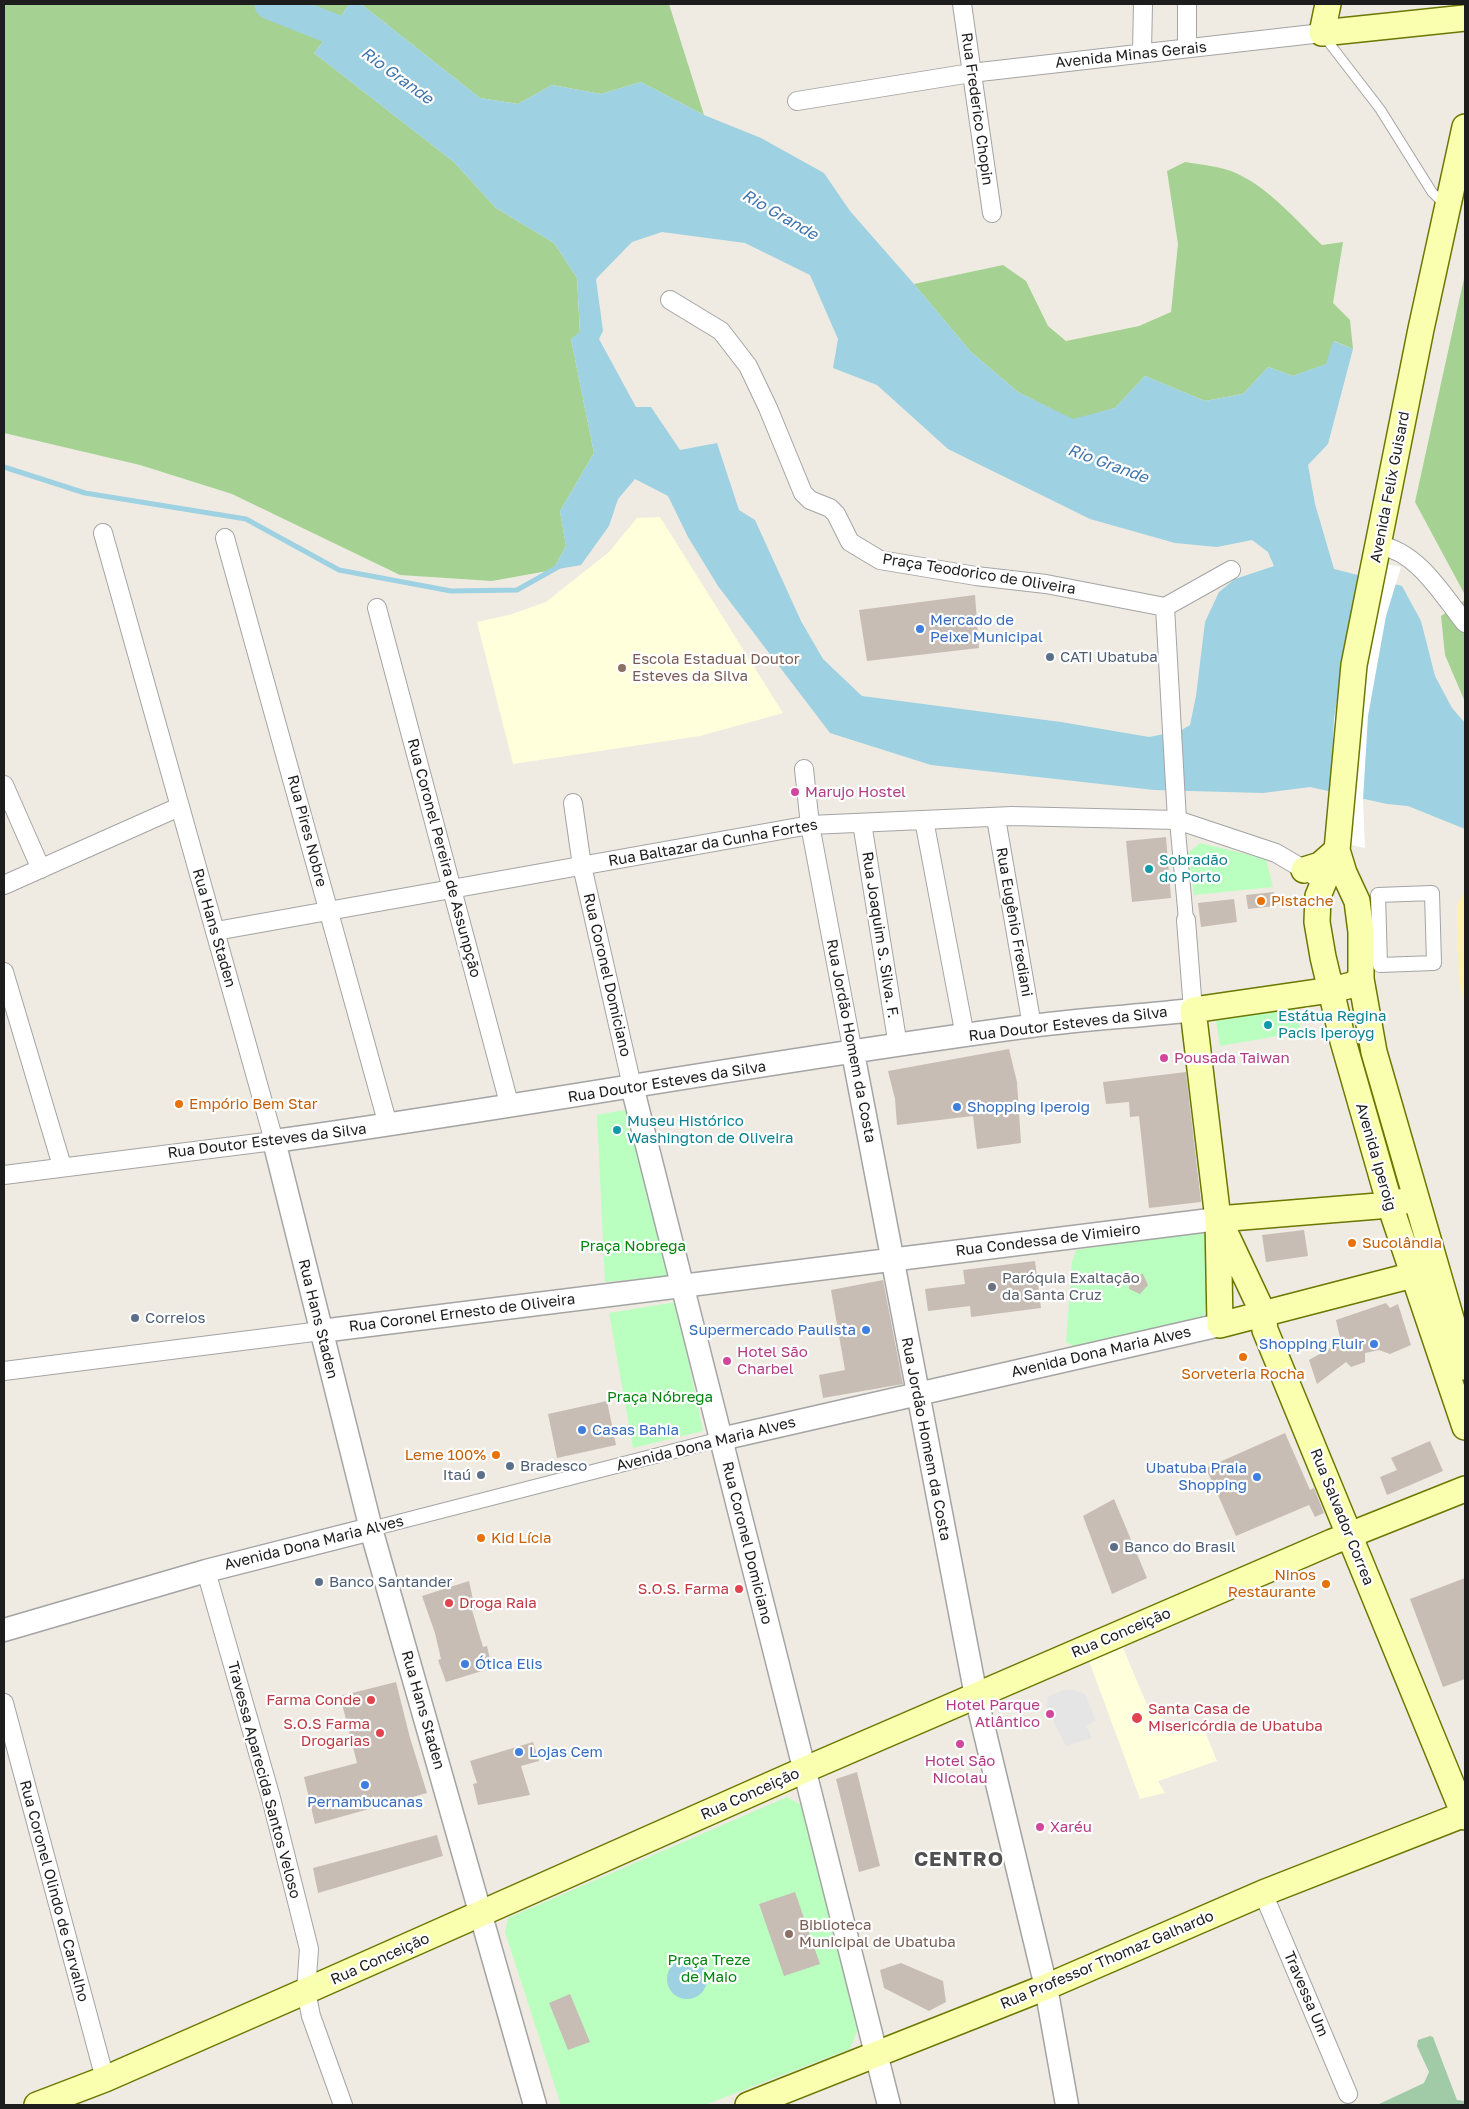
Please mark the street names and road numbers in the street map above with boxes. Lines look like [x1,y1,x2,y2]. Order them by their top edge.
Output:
street label: Rua Frederico Chopin [957,31,997,187]
street label: Avenida Minas Gerais [1054,38,1208,72]
street label: Avenida Felix Guisard [1366,410,1414,564]
street label: Praça Teodorico de Oliveira [881,550,1077,598]
street label: Rua Coronel Pereira de Assunpção [403,736,485,980]
street label: Rua Pires Nobre [283,773,331,889]
street label: Rua Baltazar da Cunha Fortes [607,816,819,870]
street label: Rua Eugênio Frediani [992,846,1036,998]
street label: Rua Joaquim S. Silva. F. [858,850,902,1020]
street label: Rua Hans Staden [188,866,240,990]
street label: Rua Coronel Domiciano [579,891,635,1059]
street label: Rua Jordão Homem da Costa [822,938,880,1144]
street label: Rua Doutor Esteves da Silva [967,1003,1169,1045]
street label: Rua Doutor Esteves da Silva [567,1057,767,1107]
street label: Avenida Iperoig [1352,1101,1400,1213]
street label: Rua Doutor Esteves da Silva [166,1120,368,1162]
street label: Rua Condessa de Vimieiro [955,1220,1141,1260]
street label: Rua Hans Staden [294,1257,342,1381]
street label: Rua Coronel Ernesto de Oliveira [348,1290,576,1336]
street label: Avenida Dona Maria Alves [1009,1323,1193,1381]
street label: Rua Jordão Homem da Costa [897,1336,955,1542]
street label: Avenida Dona Maria Alves [615,1413,797,1475]
street label: Rua Salvador Correa [1306,1446,1378,1588]
street label: Rua Coronel Domiciano [718,1460,776,1626]
street label: Avenida Dona Maria Alves [223,1512,405,1574]
street label: Rua Conceição [1069,1604,1173,1662]
street label: Rua Hans Staden [397,1648,449,1772]
street label: Travessa Aparecida Santos Veloso [224,1659,304,1901]
street label: Rua Conceição [698,1764,802,1824]
street label: Rua Coronel Olindo de Carvalho [16,1778,92,2004]
street label: Rua Professor Thomaz Galhardo [998,1907,1216,2013]
street label: Rua Conceição [328,1929,432,1989]
street label: Travessa Um [1280,1949,1332,2039]

